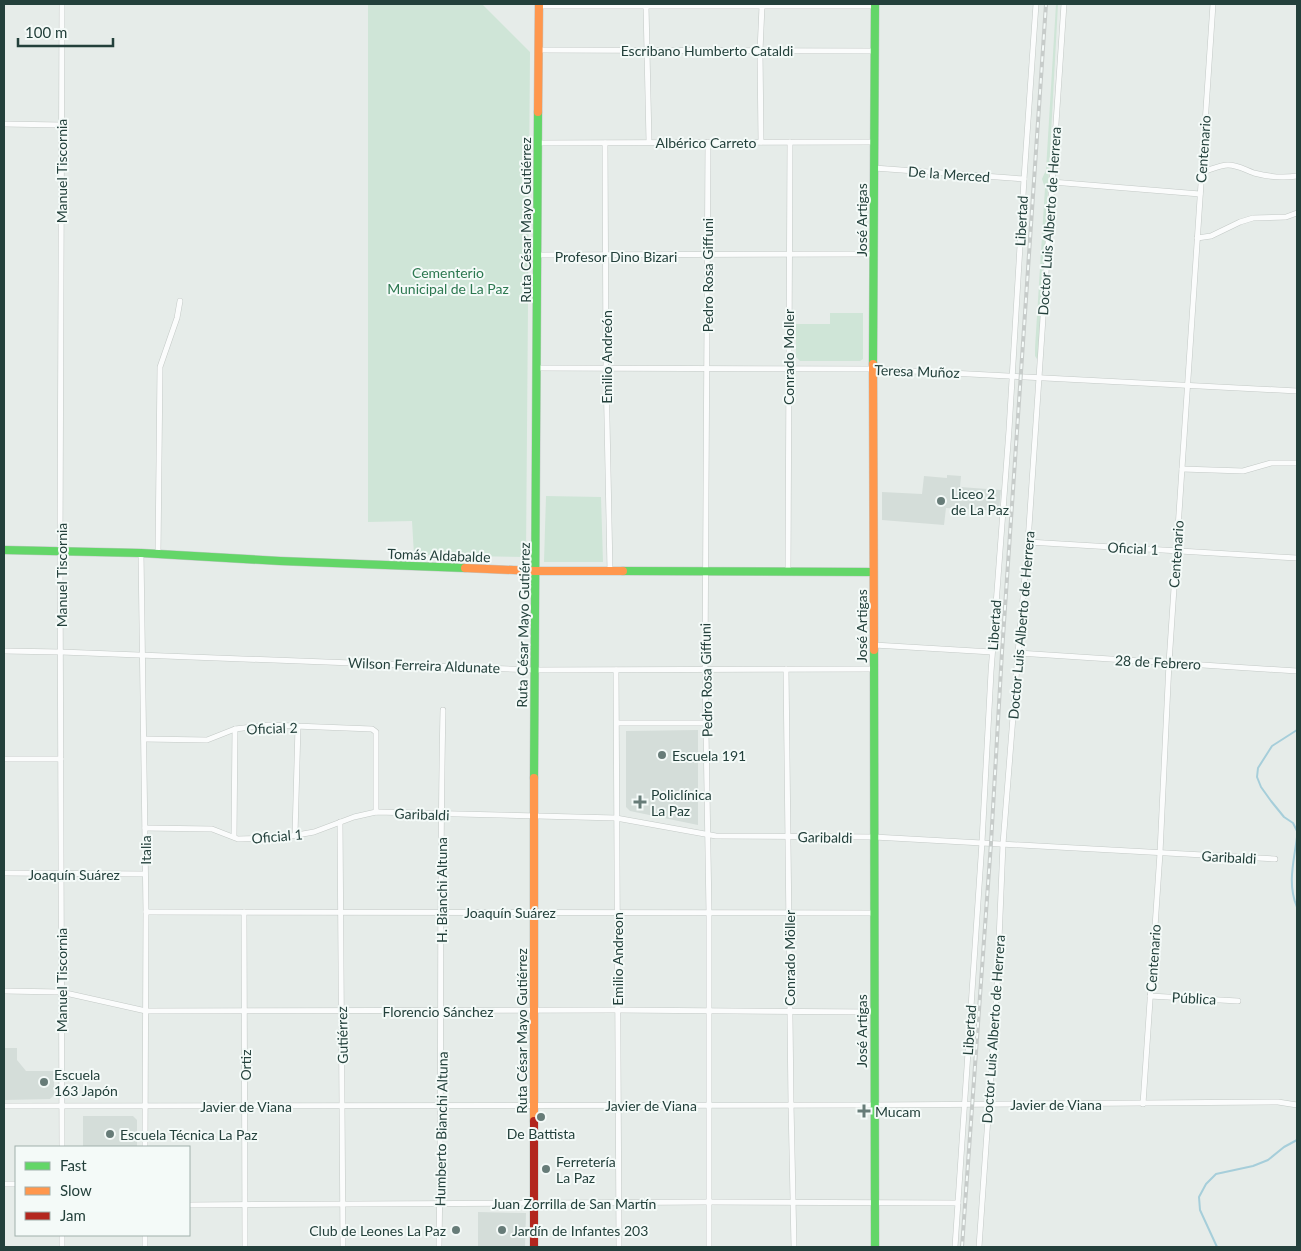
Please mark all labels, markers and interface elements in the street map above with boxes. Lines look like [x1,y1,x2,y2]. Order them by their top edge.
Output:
scale bar [18,15,112,47]
text: 100 m [25,23,67,41]
street label: Escribano Humberto Cataldi [621,42,793,59]
street label: Centenario [1192,114,1214,183]
street label: Manuel Tiscornia [53,119,70,223]
street label: Doctor Luis Alberto de Herrera [1034,126,1064,316]
street label: Albérico Carreto [655,134,757,151]
street label: Ruta César Mayo Gutiérrez [517,137,534,303]
street label: De la Merced [907,163,991,185]
street label: José Artigas [853,183,870,257]
street label: Libertad [1011,195,1031,247]
street label: Pedro Rosa Giffuni [699,218,716,332]
street label: Profesor Dino Bizari [555,248,677,265]
park label: Cementerio Municipal de La Paz [387,264,509,297]
street label: Conrado Moller [780,309,797,405]
street label: Emilio Andreón [598,310,615,404]
street label: Teresa Muñoz [874,361,960,381]
place label: Liceo 2 de La Paz [951,485,1009,518]
marker: Liceo 2 de La Paz [935,495,947,507]
street label: Centenario [1165,519,1187,588]
street label: Manuel Tiscornia [53,523,70,627]
street label: Doctor Luis Alberto de Herrera [1004,530,1038,720]
street label: Oficial 1 [1107,538,1159,558]
street label: Ruta César Mayo Gutiérrez [513,542,533,708]
street label: Tomás Aldabalde [387,545,491,565]
street label: José Artigas [853,589,870,663]
street label: Libertad [984,599,1004,651]
street label: Pedro Rosa Giffuni [697,623,715,737]
street label: 28 de Febrero [1115,651,1202,673]
street label: Wilson Ferreira Aldunate [348,654,500,676]
street label: Oficial 2 [246,719,298,737]
place label: Escuela 191 [672,747,746,764]
marker: Escuela 191 [656,749,668,761]
place label: Policlínica La Paz [651,786,712,819]
marker: Policlínica La Paz [633,795,647,809]
street label: Garibaldi [394,805,450,823]
street label: Oficial 1 [251,825,303,847]
street label: Garibaldi [797,828,853,846]
street label: Italia [137,835,154,865]
street label: H. Bianchi Altuna [433,837,450,943]
street label: Garibaldi [1201,847,1257,867]
street label: Joaquín Suárez [28,866,120,883]
street label: Joaquín Suárez [464,904,556,921]
street label: Conrado Möller [781,910,798,1006]
street label: Emilio Andreon [609,912,626,1006]
street label: Centenario [1142,923,1164,992]
street label: Manuel Tiscornia [53,928,70,1032]
street label: Doctor Luis Alberto de Herrera [978,934,1008,1124]
street label: Ruta César Mayo Gutiérrez [513,948,530,1114]
street label: Pública [1171,988,1217,1008]
street label: José Artigas [853,994,870,1068]
street label: Florencio Sánchez [382,1003,494,1020]
street label: Libertad [959,1004,979,1056]
street label: Gutiérrez [333,1006,351,1064]
street label: Ortiz [237,1049,254,1081]
street label: Humberto Bianchi Altuna [431,1051,451,1207]
place label: Escuela 163 Japón [54,1066,118,1099]
marker: Escuela 163 Japón [38,1076,50,1088]
street label: Javier de Viana [1010,1096,1102,1113]
street label: Javier de Viana [605,1097,697,1114]
street label: Javier de Viana [200,1098,292,1115]
place label: Mucam [875,1103,921,1120]
marker: Mucam [857,1104,871,1118]
marker: De Battista [535,1111,547,1123]
place label: De Battista [507,1125,575,1142]
place label: Escuela Técnica La Paz [120,1126,258,1143]
marker: Escuela Técnica La Paz [104,1128,116,1140]
legend [15,1146,190,1236]
place label: Ferretería La Paz [556,1153,616,1186]
text: Fast [60,1156,87,1174]
marker: Ferretería La Paz [540,1163,552,1175]
text: Slow [60,1181,92,1199]
street label: Juan Zorrilla de San Martín [492,1195,656,1212]
text: Jam [60,1206,86,1224]
place label: Club de Leones La Paz [309,1222,446,1239]
place label: Jardín de Infantes 203 [512,1222,648,1239]
marker: Club de Leones La Paz [450,1224,462,1236]
marker: Jardín de Infantes 203 [496,1224,508,1236]

